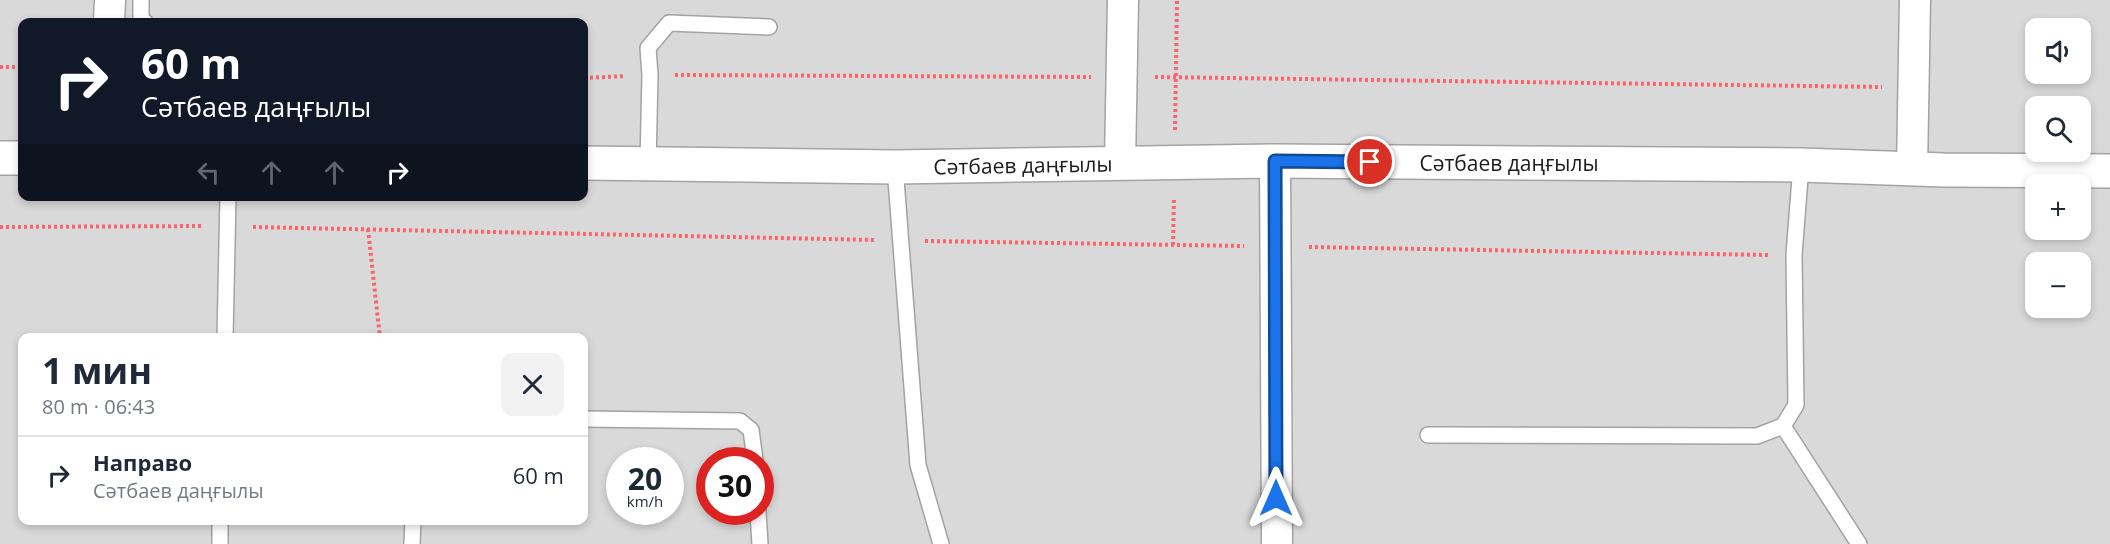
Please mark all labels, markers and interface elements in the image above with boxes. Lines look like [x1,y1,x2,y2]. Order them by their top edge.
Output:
map controls [2025,18,2091,318]
button: sound [2025,18,2091,84]
text: 60 m [141,34,241,91]
icon: right [42,42,120,120]
text: Сәтбаев даңғылы [141,88,371,125]
button: search [2025,96,2091,162]
pin [1344,136,1395,187]
icon: arrive [1353,145,1386,178]
street label: Сәтбаев даңғылы [933,149,1113,181]
street label: Сәтбаев даңғылы [1419,149,1599,177]
icon: left [192,156,225,189]
icon: ahead [255,156,288,189]
icon: ahead [318,156,351,189]
icon: right [381,156,414,189]
button: + [2025,174,2091,240]
button: − [2025,252,2091,318]
text: 1 мин [42,346,152,395]
button: close [501,353,564,416]
text: 80 m · 06:43 [42,393,155,420]
text: Направо [93,447,192,477]
speed limit sign: 30 [696,447,774,525]
text: 20 [628,458,662,499]
icon: right [42,459,75,492]
text: 60 m [513,460,564,490]
position arrow [1244,466,1308,530]
text: Сәтбаев даңғылы [93,477,264,504]
text: km/h [627,491,663,511]

